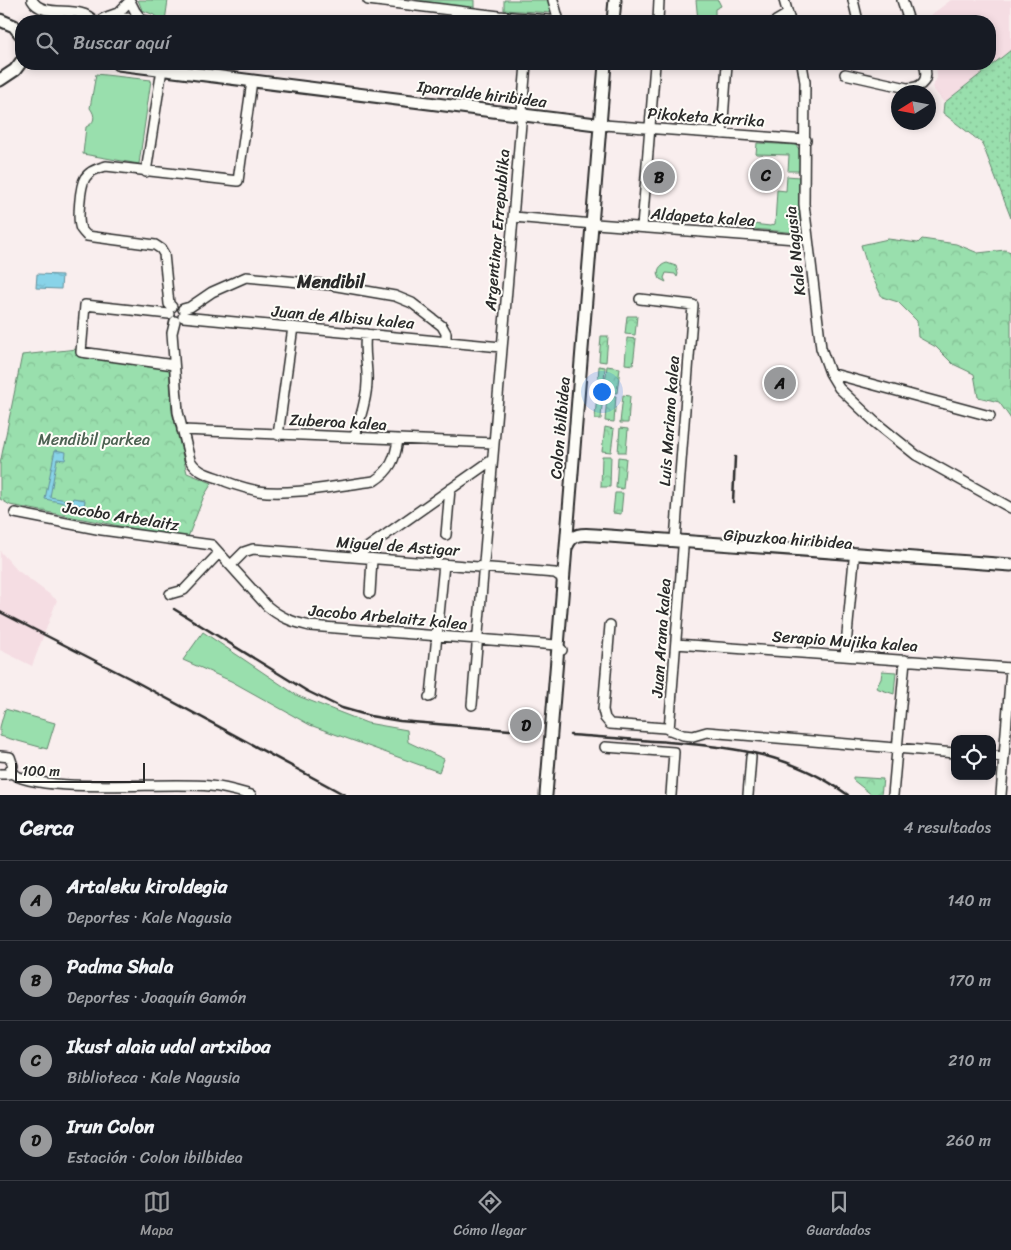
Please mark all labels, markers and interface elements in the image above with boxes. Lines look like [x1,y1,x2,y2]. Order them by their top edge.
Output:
search box [15,15,996,70]
text: Buscar aquí [73,26,170,59]
icon: search [33,29,61,57]
street label: Iparralde hiribidea [415,72,549,116]
north arrow [891,85,936,130]
street label: Pikoketa Karrika [646,98,766,136]
street label: Argentinar Errepublika [475,148,519,313]
pin: C [750,156,782,194]
pin: B [643,158,675,196]
street label: Aldapeta kalea [649,199,756,235]
street label: Kale Nagusia [776,205,814,297]
district label: Mendibil [296,266,366,298]
street label: Juan de Albisu kalea [270,296,416,338]
street label: Luis Mariano kalea [650,355,688,487]
pin: A [764,364,796,402]
street label: Colon ibilbidea [541,376,579,480]
your location [589,379,615,405]
street label: Zuberoa kalea [288,405,388,439]
park label: Mendibil parkea [38,425,150,454]
street label: Jacobo Arbelaitz [60,492,182,540]
street label: Gipuzkoa hiribidea [723,520,853,558]
street label: Miguel de Astigar [335,527,462,565]
street label: Juan Arana kalea [642,577,680,700]
street label: Jacobo Arbelaitz kalea [307,596,468,638]
street label: Serapio Mujika kalea [771,621,919,661]
pin: D [510,706,542,744]
map controls [951,735,996,780]
button: locate [951,735,996,780]
text: 100 m [22,759,60,784]
scale bar [15,760,145,783]
text: Cerca [20,809,74,847]
text: 4 resultados [903,813,991,842]
text: Artaleku kiroldegia [67,870,227,903]
text: A [31,886,41,915]
text: 140 m [948,886,991,915]
text: Deportes · Kale Nagusia [67,903,232,932]
text: Padma Shala [67,950,174,983]
text: B [31,966,41,995]
text: 170 m [948,966,991,995]
text: Deportes · Joaquín Gamón [67,983,246,1012]
text: Ikust alaia udal artxiboa [67,1030,271,1063]
text: C [31,1046,41,1075]
text: 210 m [948,1046,991,1075]
text: Biblioteca · Kale Nagusia [67,1063,240,1092]
text: Irun Colon [67,1110,154,1143]
text: D [31,1126,41,1155]
text: 260 m [946,1126,991,1155]
text: Estación · Colon ibilbidea [67,1143,243,1172]
tab: Mapa [140,1188,173,1243]
tab: Cómo llegar [454,1188,526,1243]
tab: Guardados [806,1188,871,1243]

